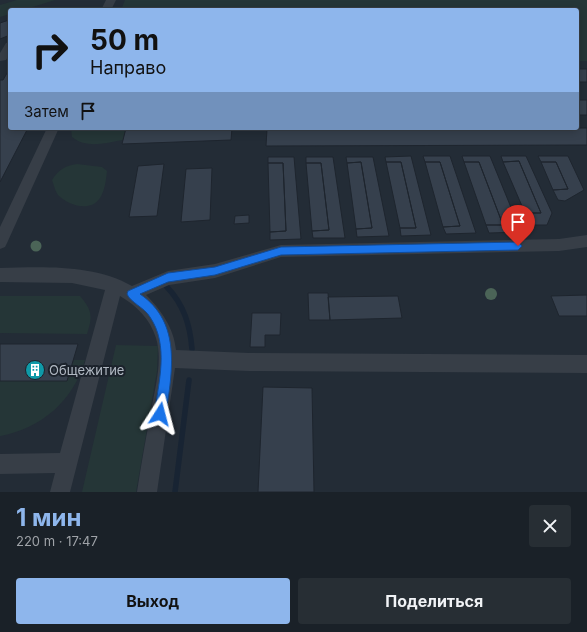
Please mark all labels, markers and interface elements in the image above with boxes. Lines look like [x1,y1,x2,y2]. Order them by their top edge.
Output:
text: 50 m [90,23,159,57]
icon: right [24,24,76,76]
text: Направо [90,57,166,78]
icon: arrive [77,100,99,122]
text: Затем [24,102,69,121]
pin [501,205,535,246]
icon: arrive [507,211,529,233]
building icon: Общежитие [24,359,46,381]
place label: Общежитие [49,362,124,378]
position arrow [139,393,181,435]
text: 1 мин [16,503,81,532]
button: close [529,505,571,547]
text: 220 m · 17:47 [16,533,98,549]
button: Выход [16,578,290,624]
button: Поделиться [298,578,571,624]

